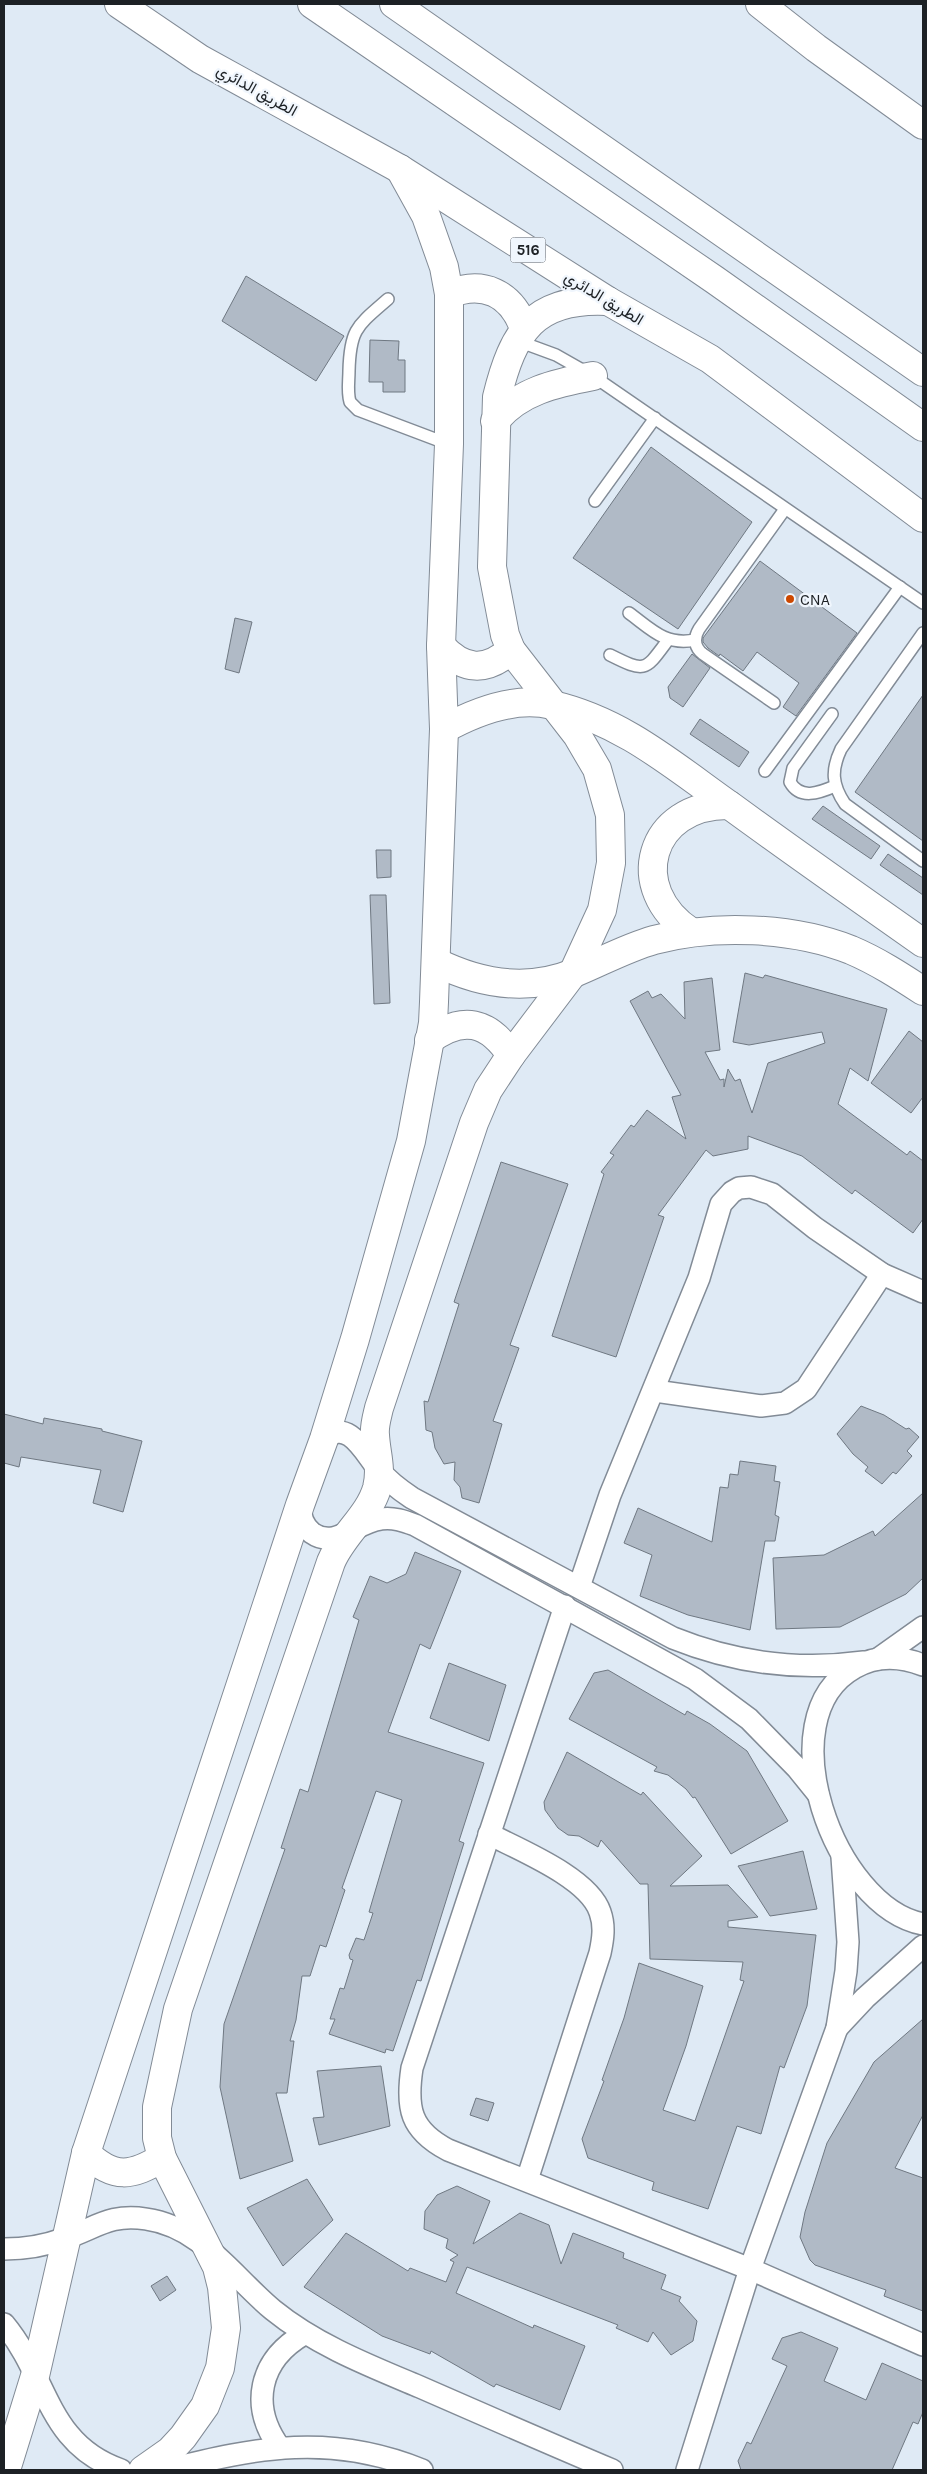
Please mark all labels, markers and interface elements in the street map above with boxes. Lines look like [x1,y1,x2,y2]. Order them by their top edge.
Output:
street label: الطريق الدائري [211,60,301,123]
road number: 516 [510,238,546,262]
street label: الطريق الدائري [559,267,647,333]
place label: CNA [800,590,830,609]
marker: CNA [784,593,796,605]

